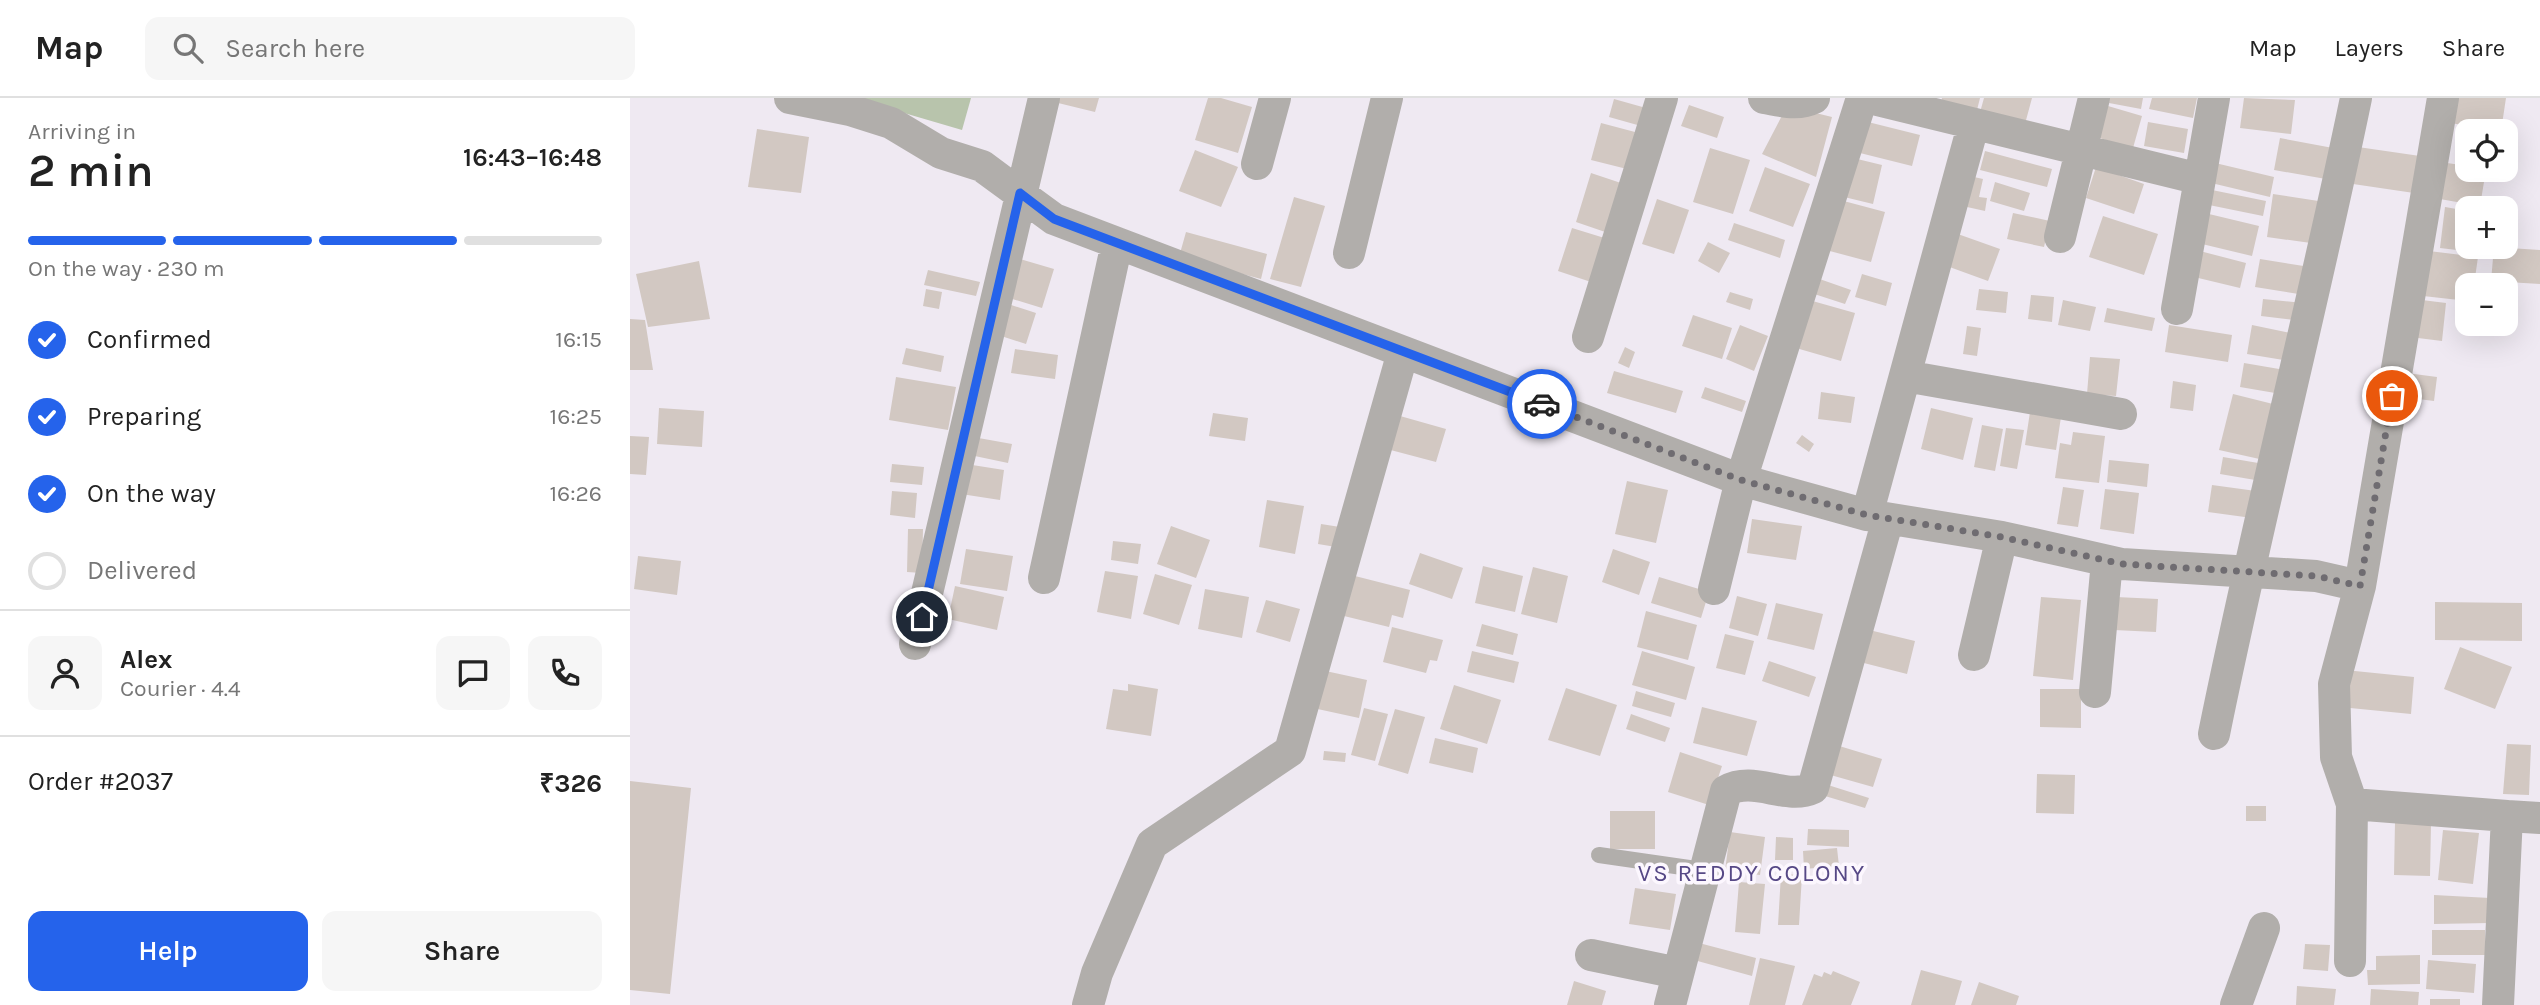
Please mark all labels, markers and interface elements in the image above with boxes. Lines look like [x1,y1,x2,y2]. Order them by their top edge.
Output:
search box [145,17,635,80]
text: Map [35,29,103,67]
icon: search [169,29,207,67]
text: Search here [225,33,365,64]
text: Map [2249,34,2297,62]
text: Layers [2335,34,2404,62]
text: Share [2442,34,2505,62]
text: Arriving in [28,118,136,145]
map controls [2455,119,2518,336]
button: locate [2455,119,2518,182]
text: 16:43–16:48 [463,142,602,173]
text: 2 min [28,144,154,198]
button: + [2455,196,2518,259]
text: On the way · 230 m [28,255,225,282]
button: − [2455,273,2518,336]
icon: check [28,321,66,359]
text: Confirmed [87,324,212,355]
text: 16:15 [555,326,602,353]
pin [2362,366,2422,426]
courier [1507,369,1577,439]
icon: bag [2373,377,2411,415]
icon: car [1523,385,1561,423]
icon: check [28,398,66,436]
text: Preparing [87,401,201,432]
text: 16:25 [550,403,602,430]
icon: check [28,475,66,513]
text: On the way [87,478,216,509]
text: 16:26 [549,480,602,507]
text: Delivered [87,555,197,586]
pin [892,587,952,647]
icon: home [903,598,941,636]
button: person [28,636,102,710]
button: chat [436,636,510,710]
button: phone [528,636,602,710]
text: Alex [120,644,172,675]
text: Courier · 4.4 [120,675,241,702]
text: Order #2037 [28,766,173,797]
text: ₹326 [539,768,602,799]
district label: VS REDDY COLONY [1638,859,1866,887]
button: Help [28,911,308,991]
button: Share [322,911,602,991]

